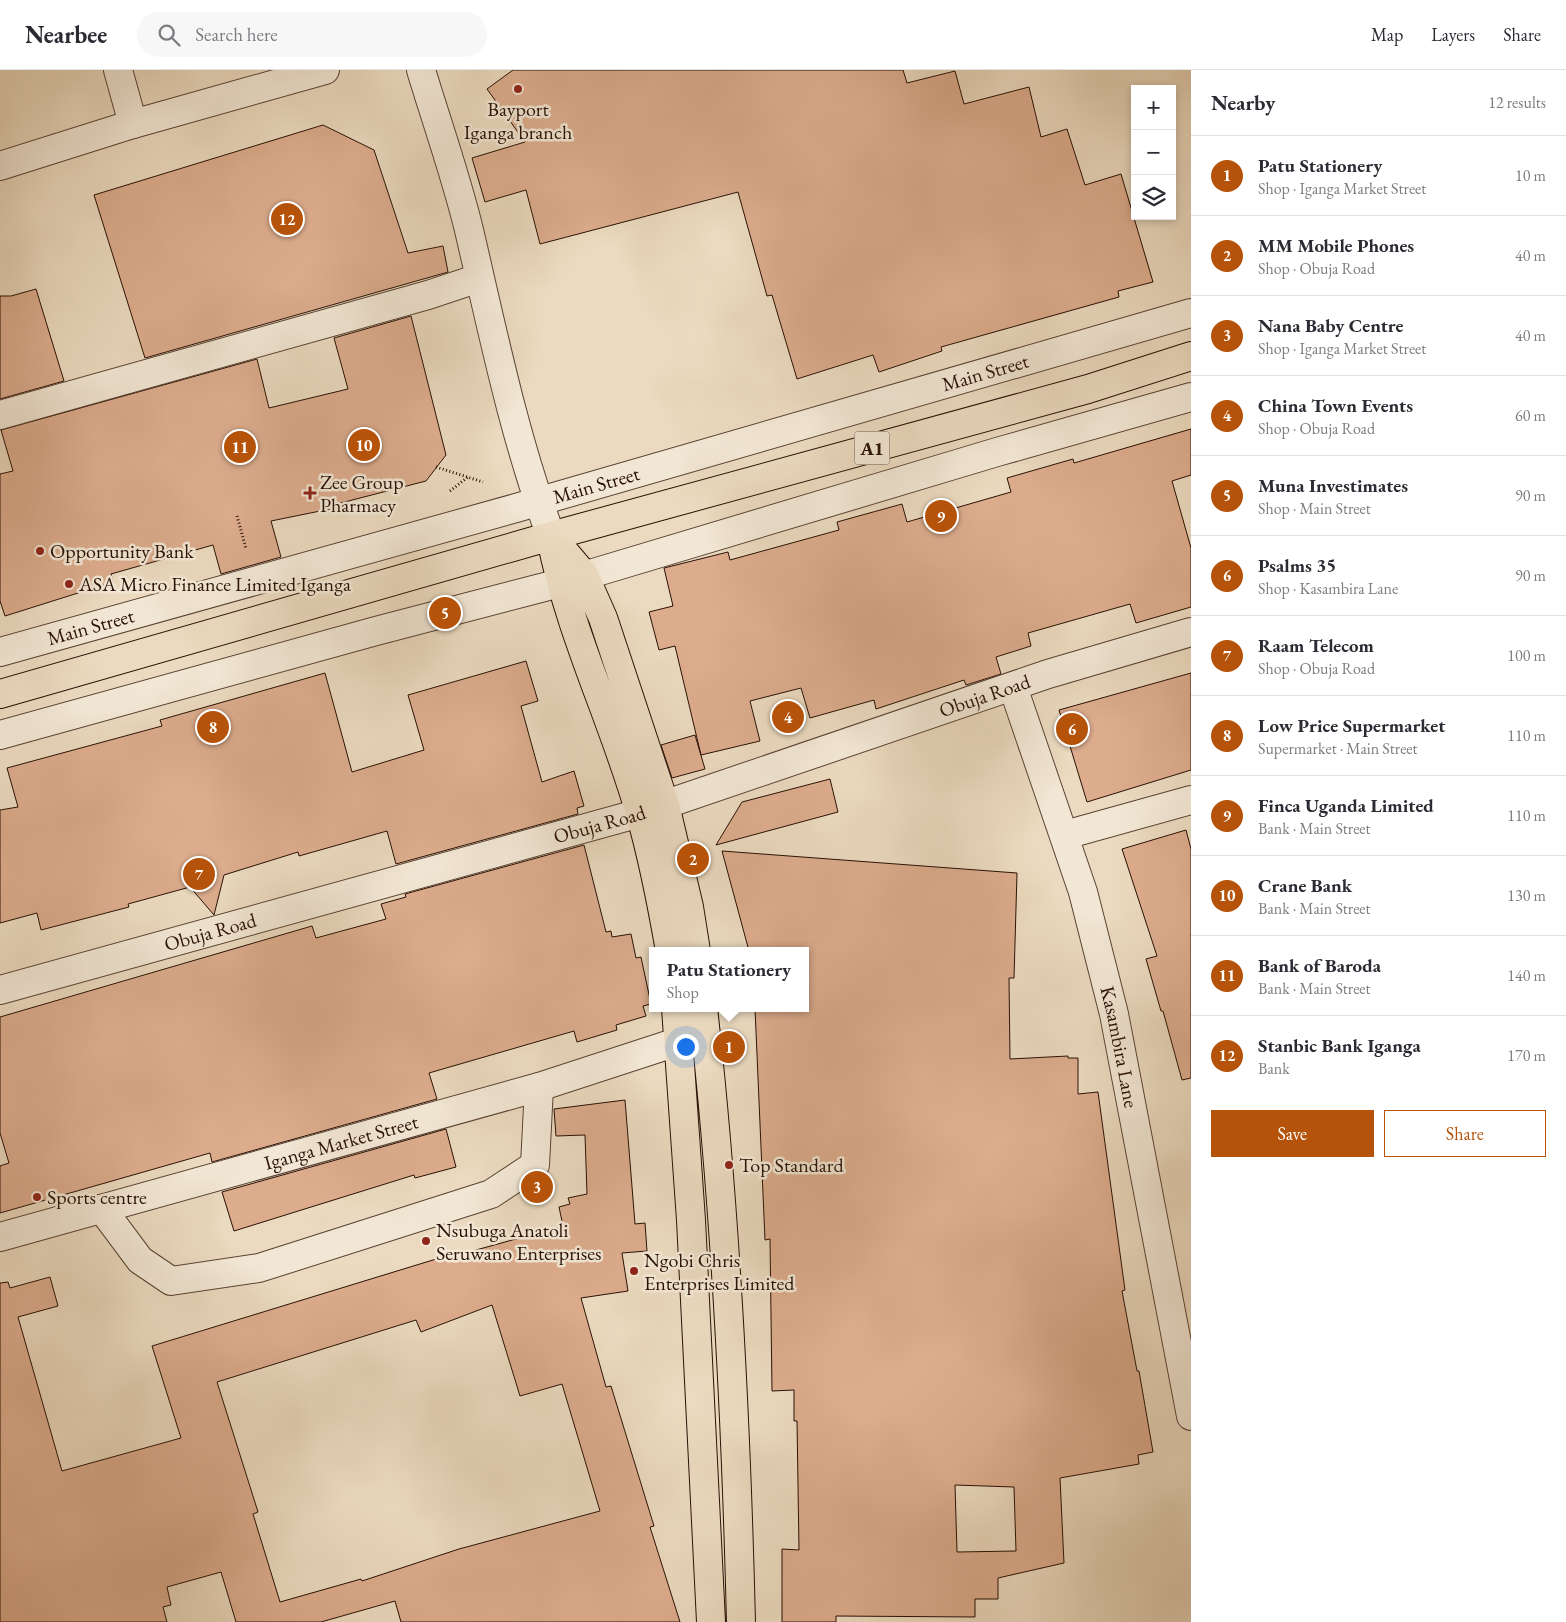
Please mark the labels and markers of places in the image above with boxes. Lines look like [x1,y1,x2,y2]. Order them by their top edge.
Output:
marker: Bayport Iganga branch [512,83,524,95]
place label: Bayport Iganga branch [464,96,572,145]
pin: 12 [271,200,303,238]
pin: 10 [348,426,380,464]
pin: 11 [224,428,256,466]
place label: Zee Group Pharmacy [320,469,404,518]
marker: Zee Group Pharmacy [304,487,316,499]
pin: 9 [925,497,957,535]
place label: Opportunity Bank [50,538,194,564]
marker: Opportunity Bank [34,545,46,557]
place label: ASA Micro Finance Limited Iganga [78,571,351,597]
marker: ASA Micro Finance Limited Iganga [63,578,75,590]
pin: 5 [429,594,461,632]
pin: 4 [772,698,804,736]
pin: 8 [197,708,229,746]
pin: 6 [1056,710,1088,748]
pin: 2 [677,840,709,878]
pin: 7 [183,855,215,893]
pin: 1 [713,1028,745,1066]
place label: Top Standard [739,1152,844,1178]
marker: Top Standard [723,1159,735,1171]
pin: 3 [521,1168,553,1206]
place label: Sports centre [47,1184,147,1210]
marker: Sports centre [31,1191,43,1203]
place label: Nsubuga Anatoli Seruwano Enterprises [436,1217,601,1266]
marker: Nsubuga Anatoli Seruwano Enterprises [420,1235,432,1247]
place label: Ngobi Chris Enterprises Limited [644,1247,795,1296]
marker: Ngobi Chris Enterprises Limited [628,1265,640,1277]

